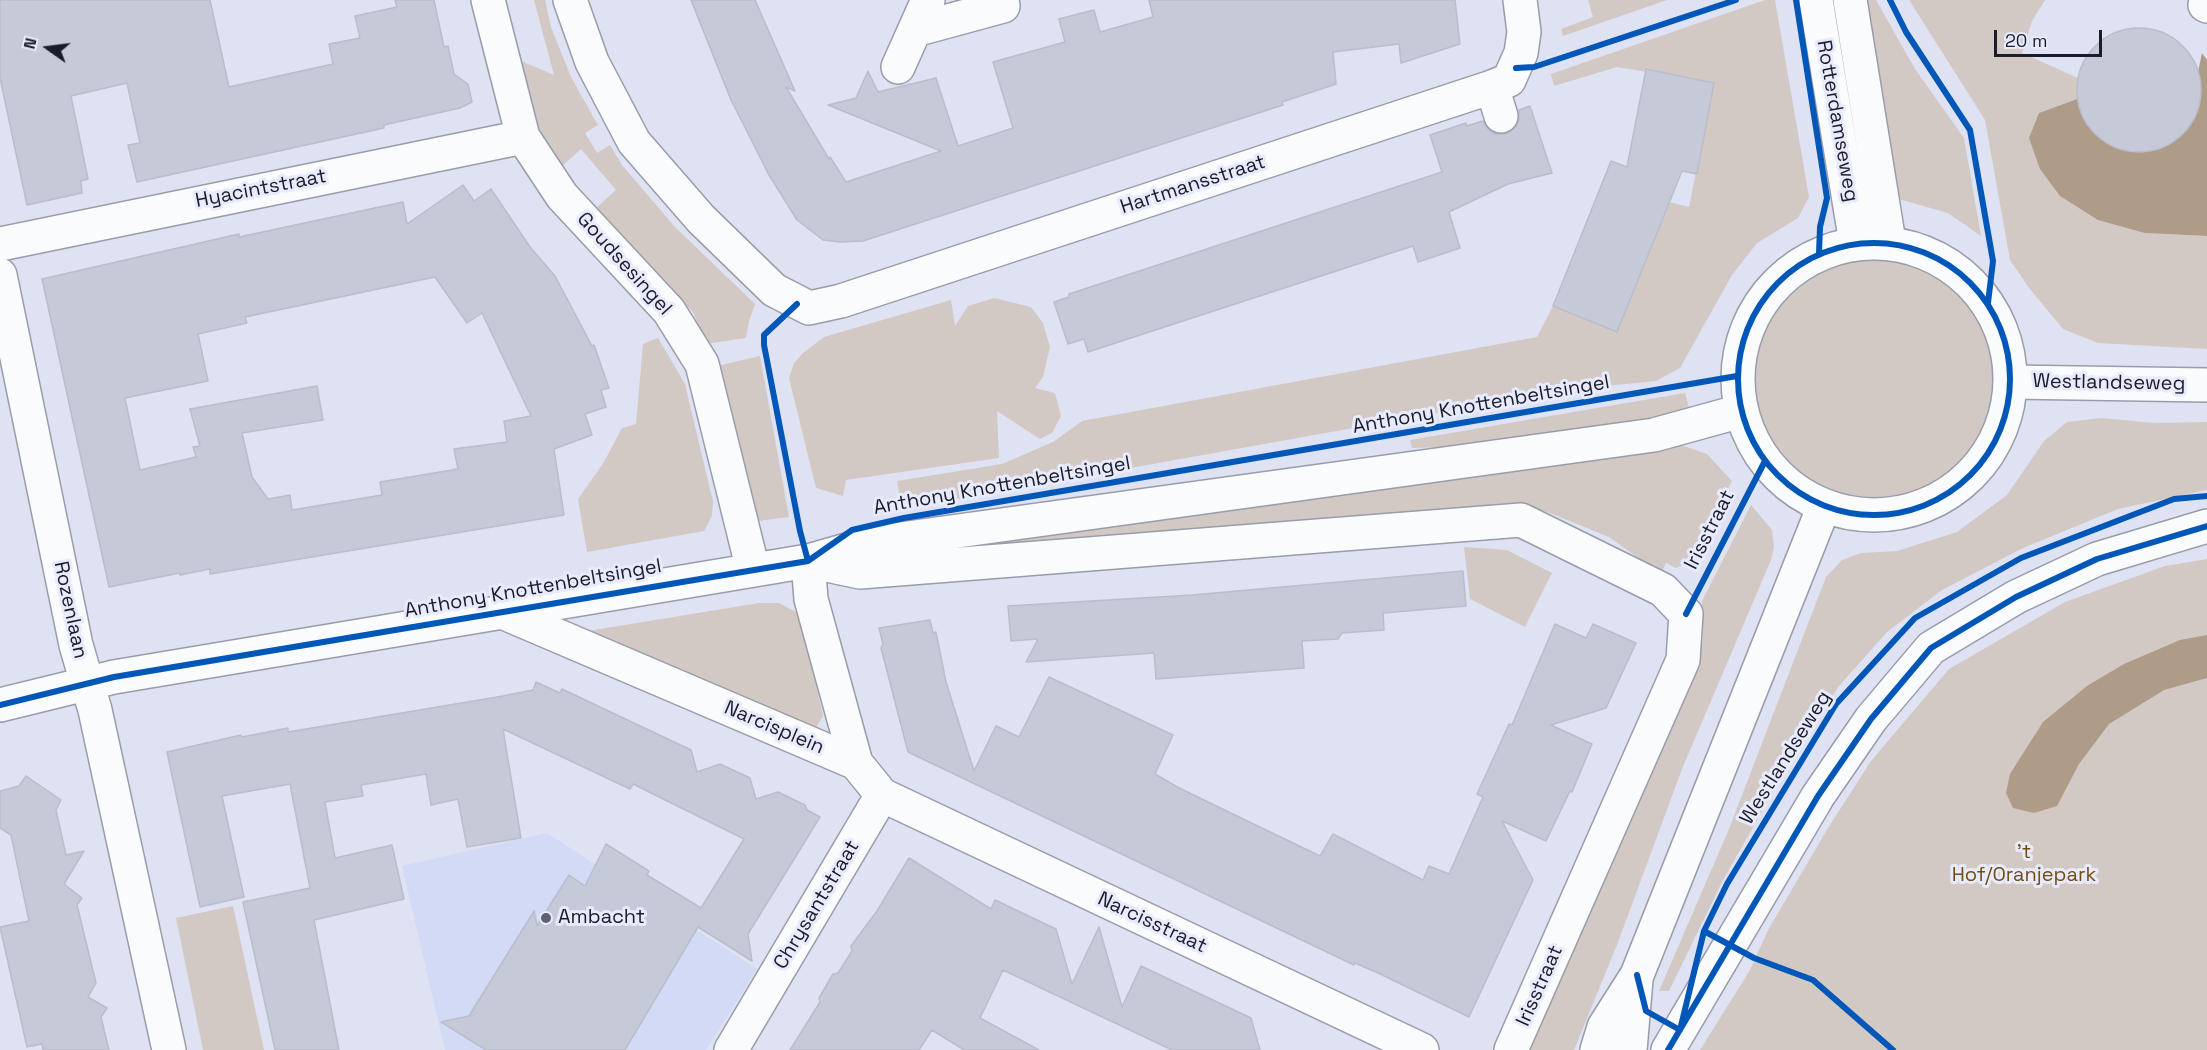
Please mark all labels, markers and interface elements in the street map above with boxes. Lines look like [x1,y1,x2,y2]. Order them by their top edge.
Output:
north arrow [18,18,78,78]
scale bar [1997,18,2105,56]
text: 20 m [2005,29,2048,52]
text: N [19,36,42,51]
street label: Rotterdamseweg [1811,38,1863,204]
street label: Hartmansstraat [1117,150,1269,220]
street label: Hyacintstraat [193,165,329,213]
street label: Goudsesingel [571,208,677,320]
street label: Westlandseweg [2032,370,2186,396]
street label: Anthony Knottenbeltsingel [1351,371,1611,439]
street label: Anthony Knottenbeltsingel [872,452,1132,520]
street label: Irisstraat [1680,486,1740,574]
street label: Anthony Knottenbeltsingel [403,555,663,623]
street label: Rozenlaan [48,559,92,661]
street label: Westlandseweg [1735,687,1837,829]
street label: Narcisplein [720,696,828,760]
street label: Chrysantstraat [769,836,865,974]
park label: 't Hof/Oranjepark [1952,841,2096,888]
street label: Narcisstraat [1094,887,1210,959]
place label: Ambacht [558,906,645,930]
marker: Ambacht [539,911,553,925]
street label: Irisstraat [1512,942,1568,1030]

